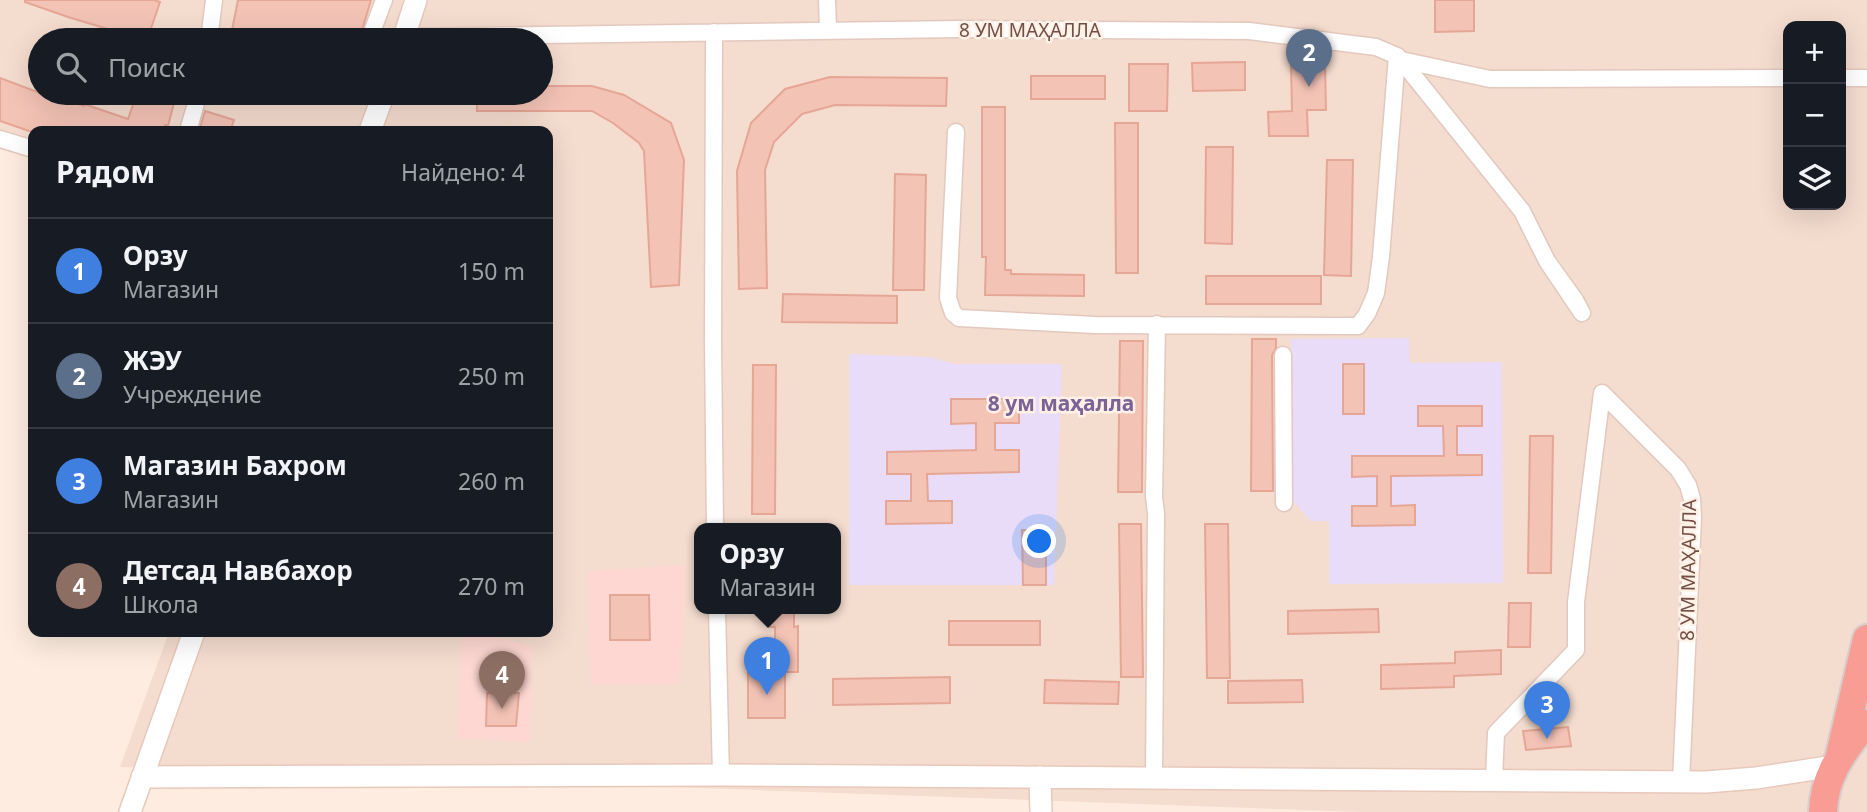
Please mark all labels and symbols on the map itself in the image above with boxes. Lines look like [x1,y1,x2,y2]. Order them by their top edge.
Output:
street label: 8 УМ МАҲАЛЛА [959,17,1102,43]
pin: 2 [1286,29,1332,87]
district label: 8 ум маҳалла [988,389,1134,417]
street label: 8 УМ МАҲАЛЛА [1674,498,1702,641]
your location [1022,524,1056,558]
pin: 1 [744,637,790,695]
pin: 4 [479,651,525,709]
pin: 3 [1524,681,1570,739]

